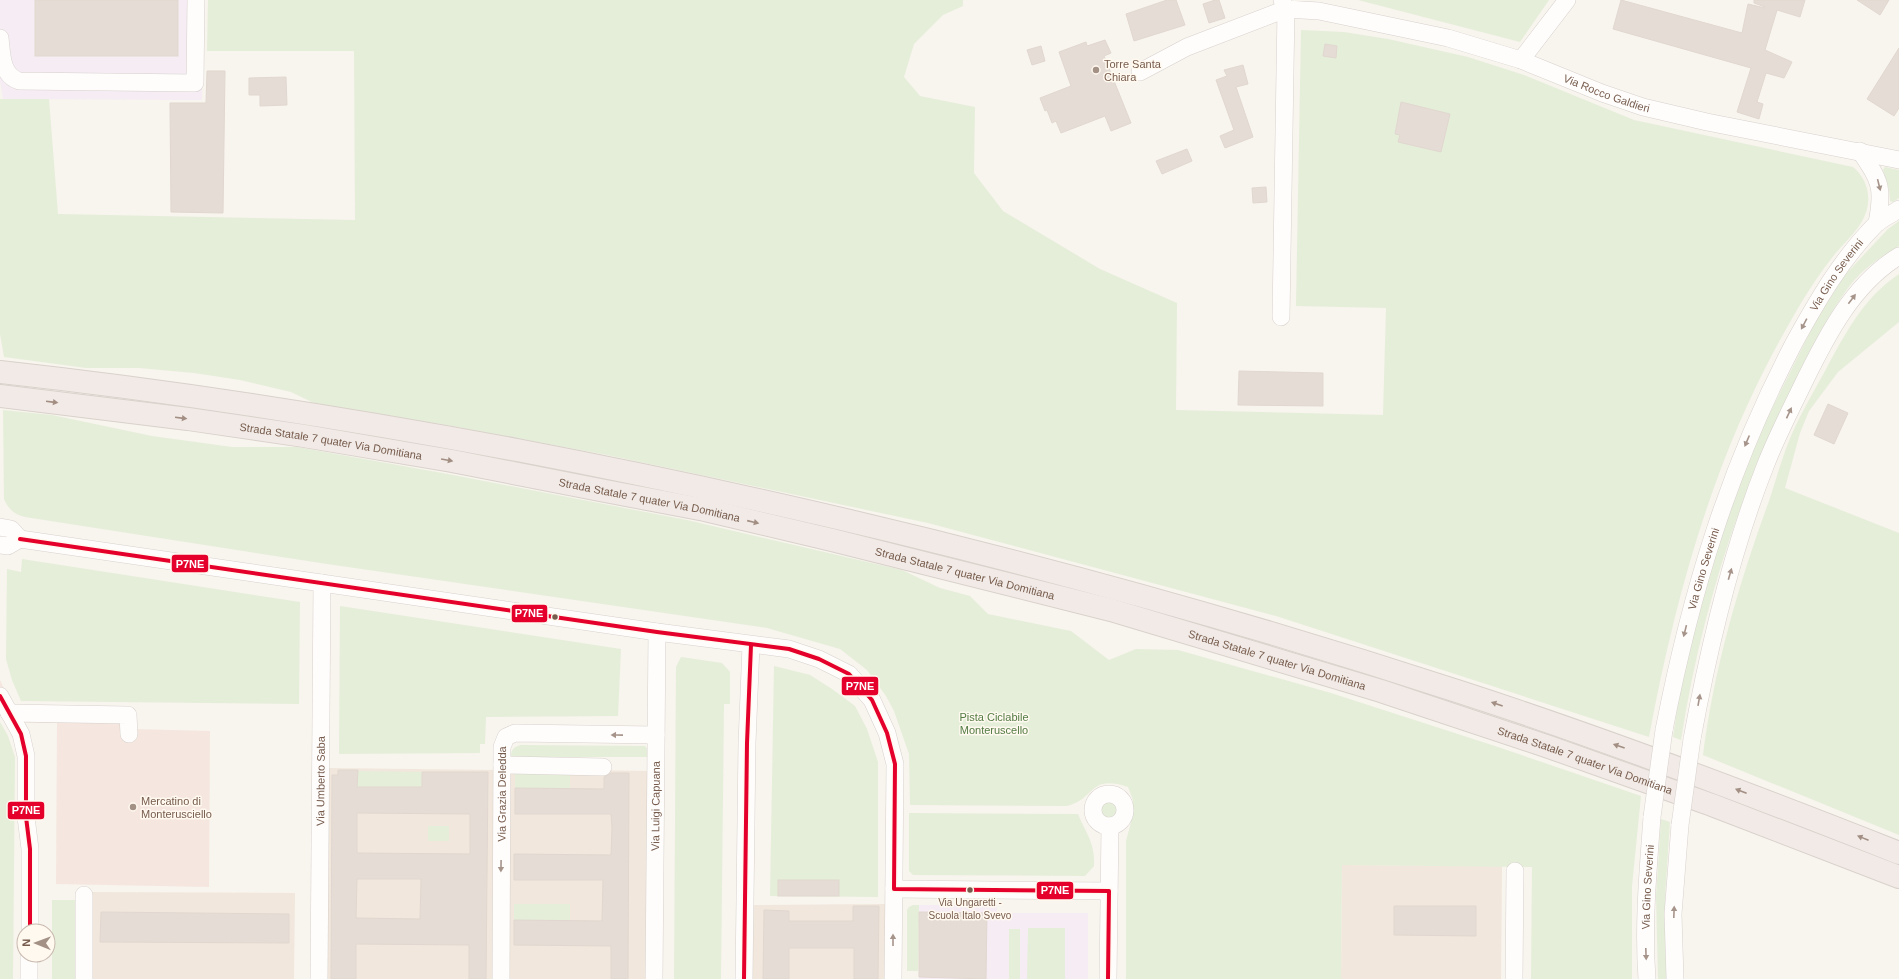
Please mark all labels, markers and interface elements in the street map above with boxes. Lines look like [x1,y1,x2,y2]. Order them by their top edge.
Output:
place label: Torre Santa Chiara [1104,58,1162,83]
marker: Torre Santa Chiara [1091,65,1101,75]
street label: Via Rocco Galdieri [1562,72,1651,114]
one-way arrow [1876,178,1882,191]
street label: Via Gino Severini [1807,236,1865,313]
one-way arrow [1848,294,1856,305]
one-way arrow [1801,319,1808,330]
one-way arrow [46,399,58,405]
one-way arrow [1786,407,1792,419]
one-way arrow [175,415,187,421]
street label: Strada Statale 7 quater Via Domitiana [239,421,424,462]
one-way arrow [1744,436,1750,447]
one-way arrow [441,457,454,463]
street label: Strada Statale 7 quater Via Domitiana [558,476,742,524]
one-way arrow [747,519,759,525]
street label: Via Gino Severini [1686,526,1721,611]
street label: Strada Statale 7 quater Via Domitiana [874,545,1057,602]
line badge: P7NE [171,554,209,573]
text: P7NE [176,558,204,570]
one-way arrow [1727,568,1733,580]
line badge: P7NE [511,604,548,623]
text: P7NE [515,607,543,619]
unlabelled marker [550,612,560,622]
one-way arrow [1682,625,1688,637]
street label: Strada Statale 7 quater Via Domitiana [1187,628,1368,692]
line badge: P7NE [841,676,879,696]
text: P7NE [846,680,874,692]
one-way arrow [1696,694,1702,706]
one-way arrow [1490,701,1502,707]
park label: Pista Ciclabile Monteruscello [959,711,1029,736]
street label: Strada Statale 7 quater Via Domitiana [1496,724,1675,797]
one-way arrow [611,731,623,738]
street label: Via Umberto Saba [314,735,327,826]
one-way arrow [1613,743,1625,749]
street label: Via Grazia Deledda [496,745,508,842]
street label: Via Luigi Capuana [649,760,662,851]
one-way arrow [1735,788,1747,794]
place label: Mercatino di Monterusciello [141,795,212,820]
line badge: P7NE [7,801,45,820]
marker: Mercatino di Monterusciello [128,802,138,812]
text: P7NE [12,804,40,816]
one-way arrow [1856,835,1868,841]
street label: Via Gino Severini [1640,844,1656,930]
one-way arrow [498,860,504,873]
line badge: P7NE [1036,881,1074,900]
text: P7NE [1041,884,1069,896]
marker: Via Ungaretti - Scuola Italo Svevo [965,885,975,895]
place label: Via Ungaretti - Scuola Italo Svevo [929,897,1012,921]
one-way arrow [1671,905,1677,918]
north arrow [16,923,56,963]
one-way arrow [890,933,896,946]
text: N [20,939,32,947]
one-way arrow [1643,948,1649,961]

